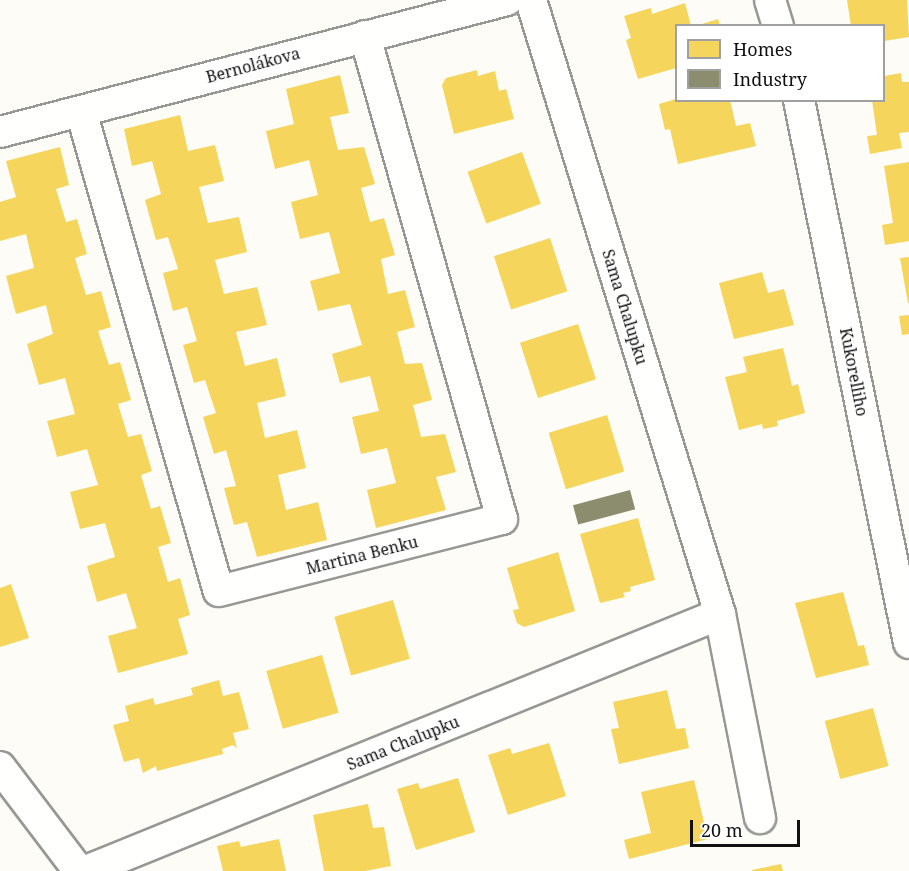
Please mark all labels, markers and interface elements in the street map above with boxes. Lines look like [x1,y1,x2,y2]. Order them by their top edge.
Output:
legend [675,24,885,102]
text: Homes [733,37,792,61]
street label: Bernolákova [204,43,302,87]
text: Industry [733,67,807,91]
street label: Sama Chalupku [598,247,652,367]
street label: Kukorelliho [836,326,872,418]
street label: Martina Benku [304,532,420,578]
street label: Sama Chalupku [344,712,462,774]
scale bar [693,808,802,846]
text: 20 m [701,818,743,842]

